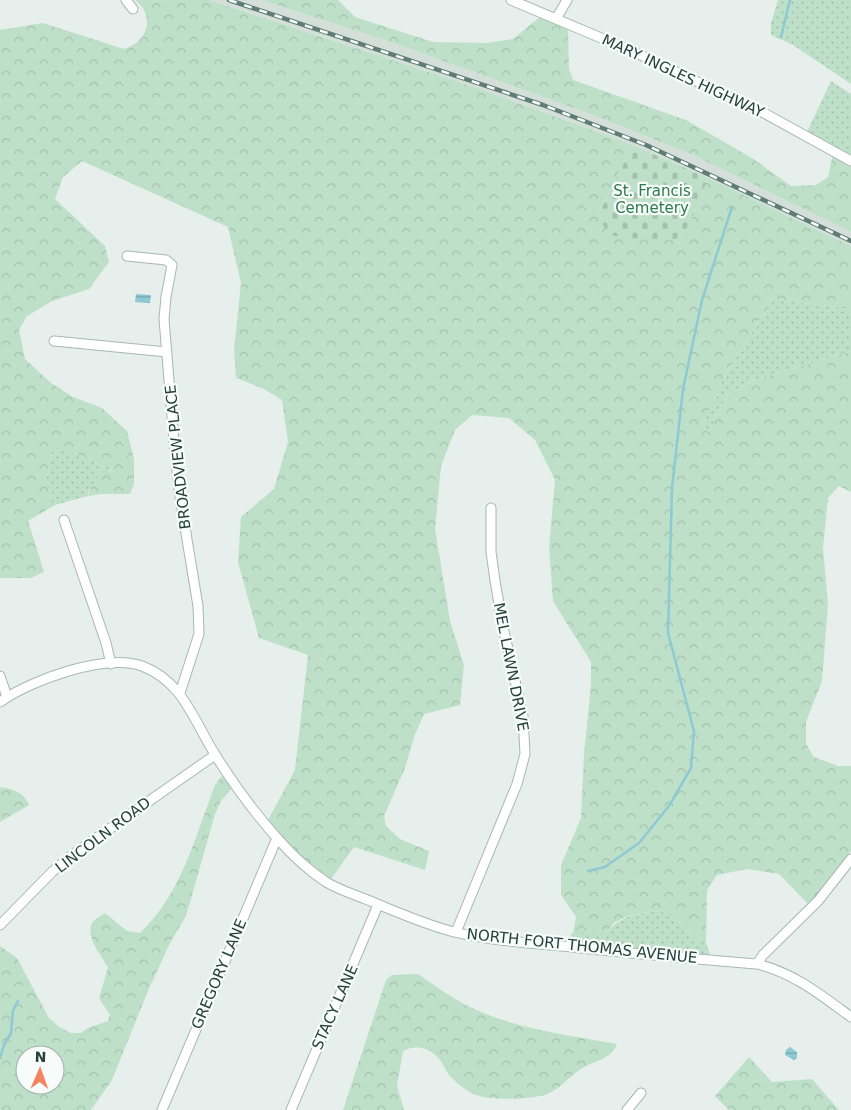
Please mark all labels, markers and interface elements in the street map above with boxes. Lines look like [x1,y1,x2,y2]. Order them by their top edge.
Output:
street label: MARY INGLES HIGHWAY [599,30,768,122]
park label: St. Francis Cemetery [613,182,691,217]
street label: BROADVIEW PLACE [161,384,195,530]
street label: MEL LAWN DRIVE [490,601,532,733]
street label: LINCOLN ROAD [52,793,154,877]
street label: GREGORY LANE [188,916,250,1032]
street label: NORTH FORT THOMAS AVENUE [466,925,698,967]
street label: STACY LANE [308,962,362,1052]
north arrow [15,1045,65,1095]
text: N [34,1049,47,1065]

